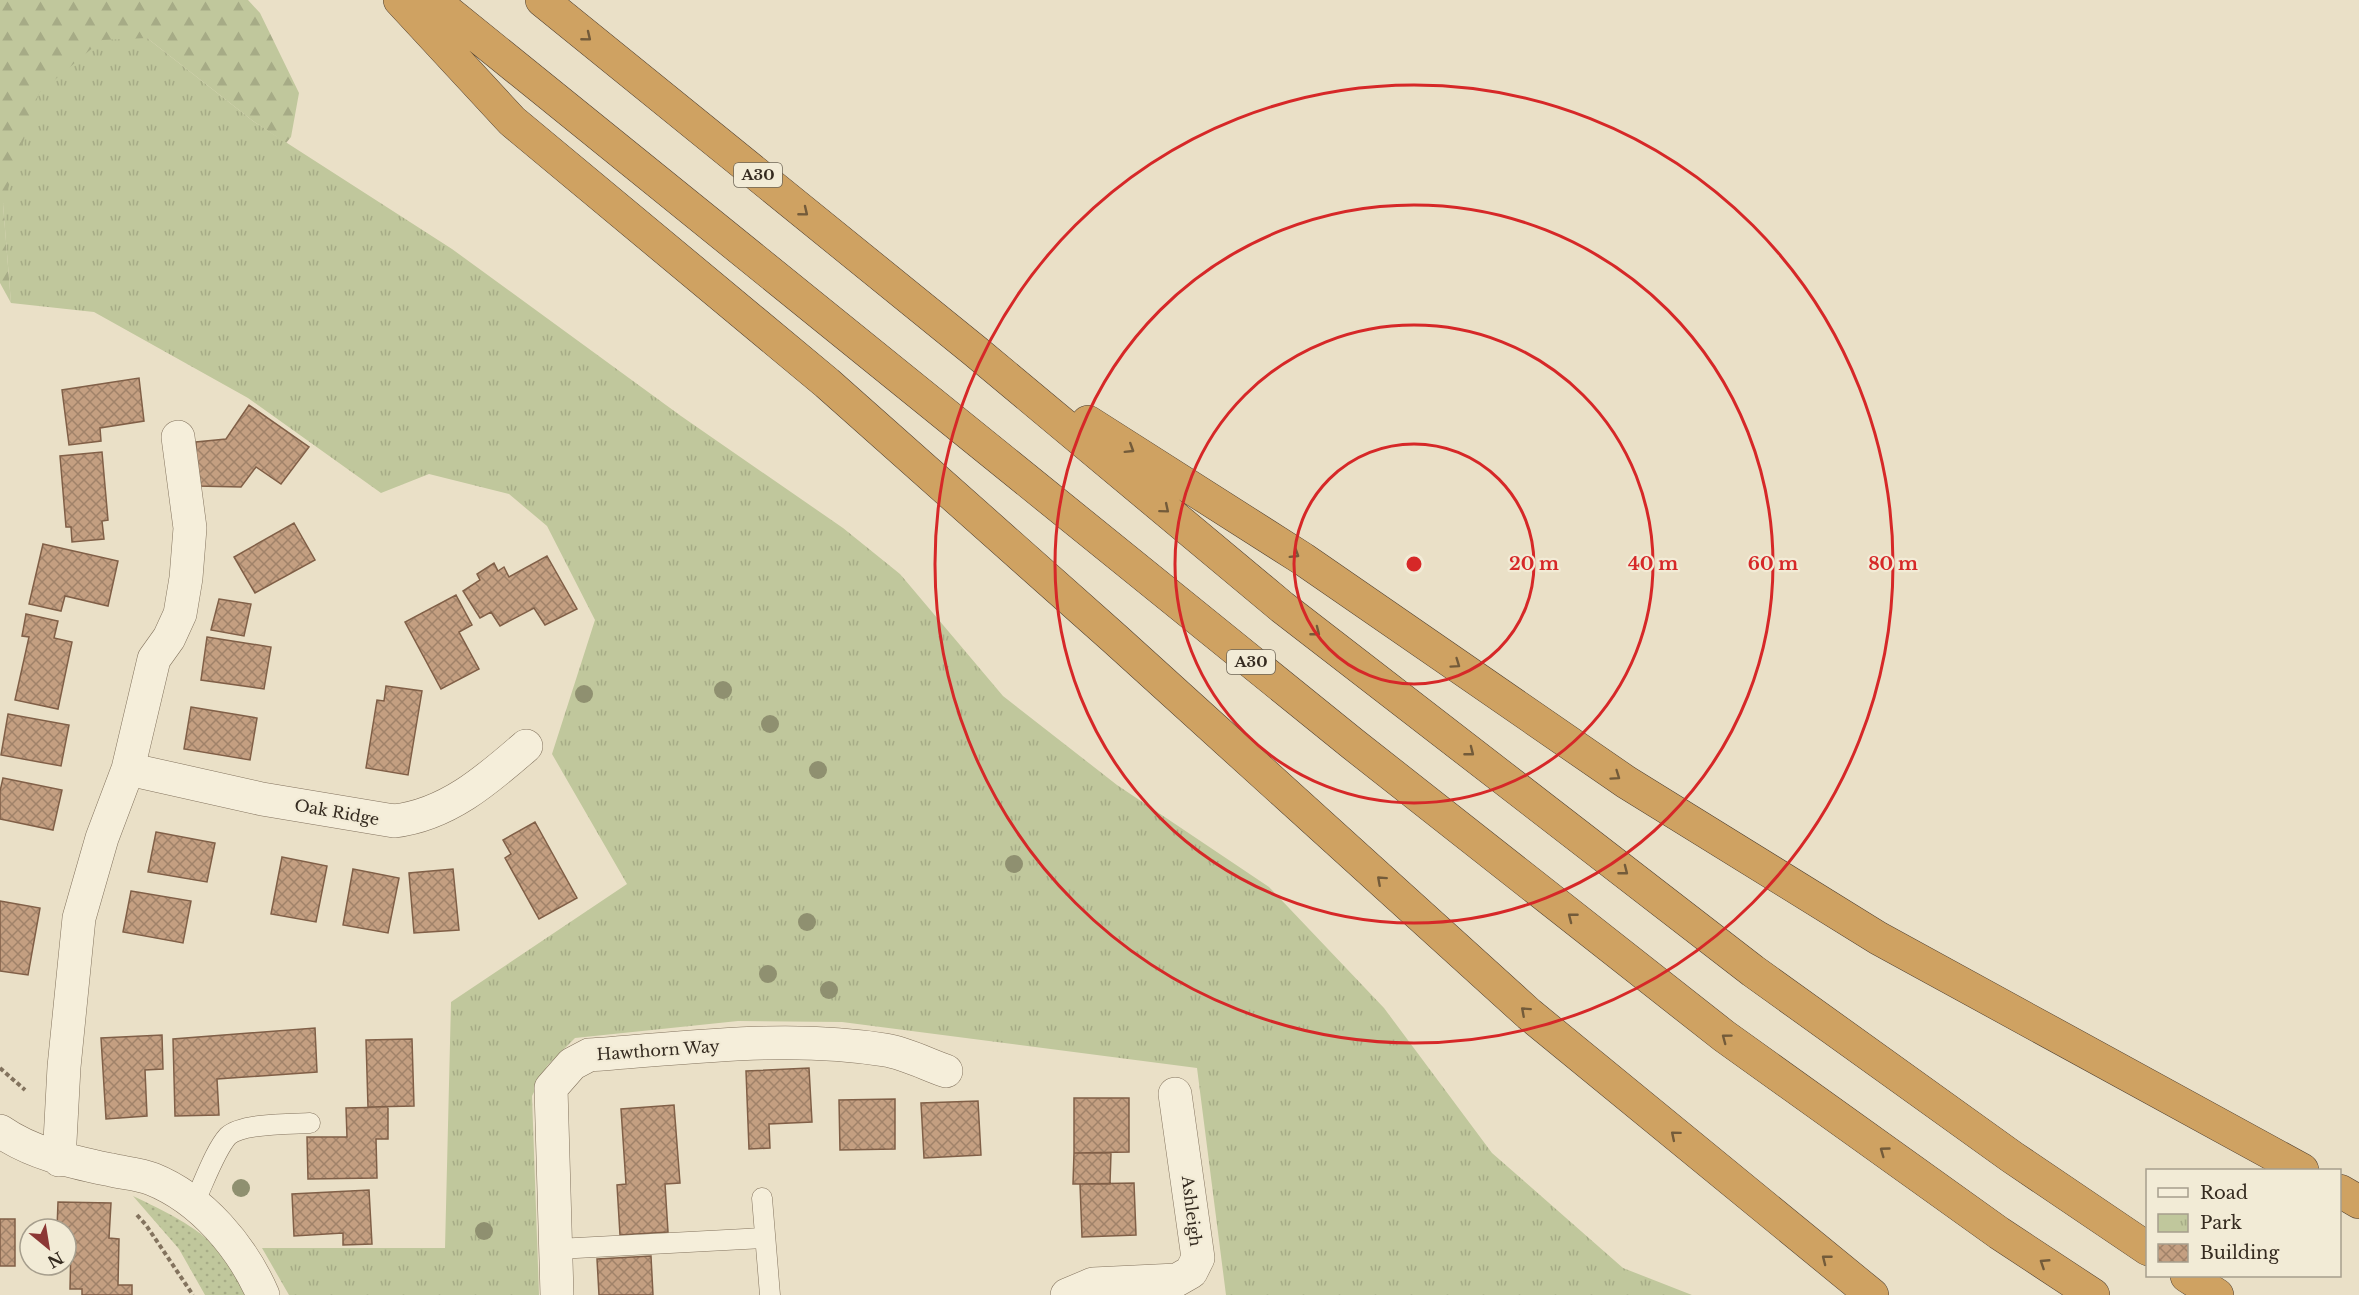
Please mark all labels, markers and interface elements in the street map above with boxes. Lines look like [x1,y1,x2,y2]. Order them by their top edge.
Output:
one-way arrow [580,29,591,40]
road number: A30 [734,163,782,187]
one-way arrow [797,205,808,216]
one-way arrow [1124,442,1135,453]
one-way arrow [1158,502,1169,513]
one-way arrow [1289,546,1299,558]
text: 20 m [1509,553,1559,575]
text: 40 m [1628,553,1678,575]
text: 60 m [1748,553,1798,575]
text: 80 m [1868,553,1918,575]
centre of rings [1404,554,1424,574]
one-way arrow [1309,625,1320,636]
road number: A30 [1227,650,1275,674]
one-way arrow [1449,657,1460,668]
one-way arrow [1463,744,1474,755]
one-way arrow [1609,769,1620,780]
street label: Oak Ridge [293,795,381,829]
one-way arrow [1618,863,1629,874]
one-way arrow [1377,876,1387,887]
one-way arrow [1568,914,1579,925]
one-way arrow [1521,1007,1532,1018]
one-way arrow [1721,1034,1732,1045]
street label: Hawthorn Way [596,1036,721,1064]
one-way arrow [1671,1131,1682,1142]
one-way arrow [1880,1147,1891,1158]
legend [2146,1169,2341,1277]
street label: Ashleigh [1178,1174,1206,1247]
text: Road [2200,1182,2248,1204]
text: Park [2200,1212,2242,1234]
north arrow [18,1217,78,1277]
text: Building [2200,1242,2279,1264]
text: N [44,1248,67,1272]
one-way arrow [1822,1255,1833,1266]
one-way arrow [2040,1259,2051,1270]

